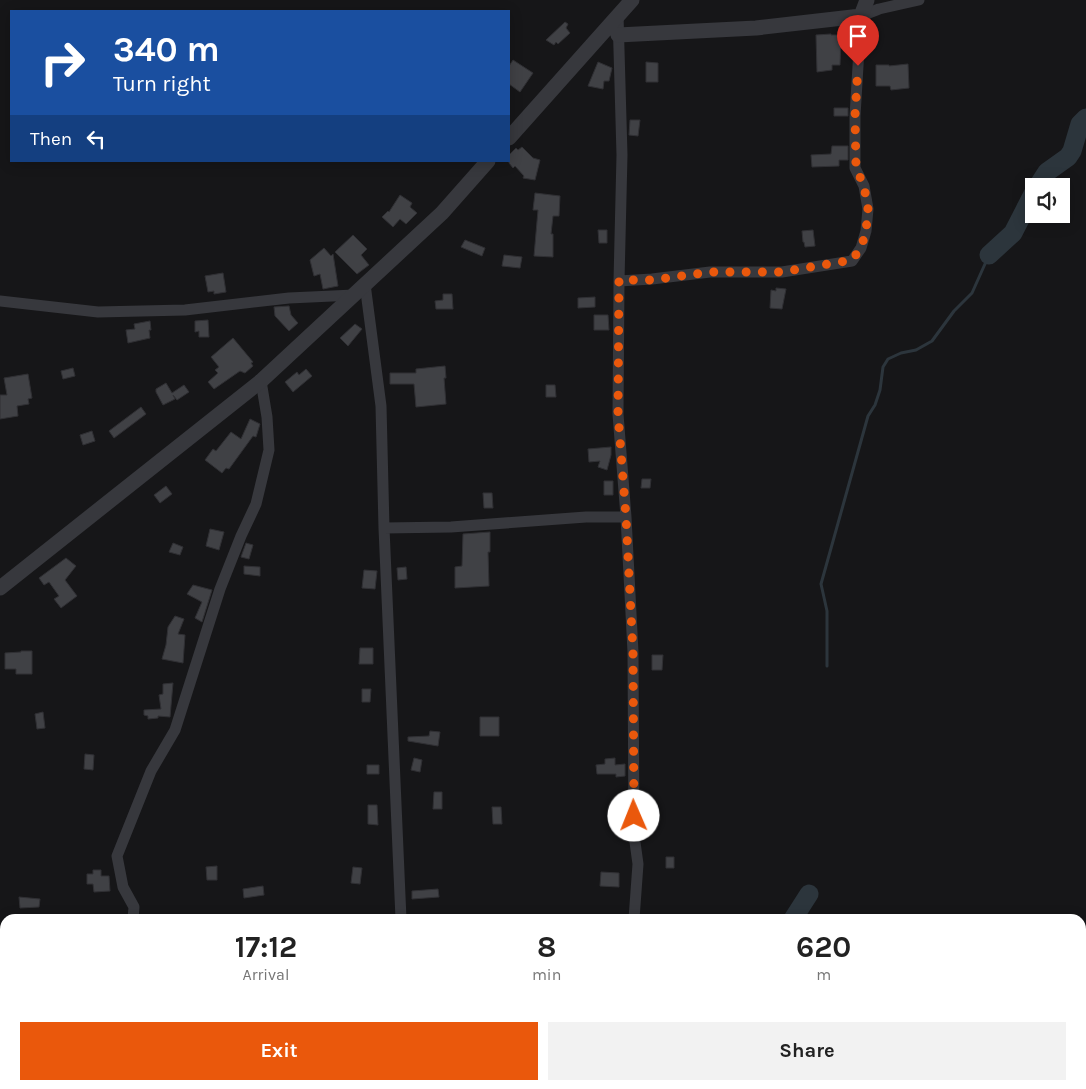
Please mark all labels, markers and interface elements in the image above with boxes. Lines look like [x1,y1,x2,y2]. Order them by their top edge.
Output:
pin [837,15,879,66]
icon: arrive [844,22,872,50]
text: 340 m [113,29,220,70]
icon: right [30,30,95,95]
text: Turn right [113,71,211,97]
icon: left [82,125,110,153]
text: Then [30,128,72,150]
map controls [1025,178,1070,223]
button: sound [1025,178,1070,223]
position arrow [607,789,659,841]
text: 17:12 [235,929,297,965]
text: 8 [537,929,556,965]
text: 620 [796,929,851,965]
text: Arrival [243,965,289,984]
text: min [532,965,561,984]
text: m [816,965,831,984]
button: Exit [20,1022,538,1080]
button: Share [548,1022,1066,1080]

